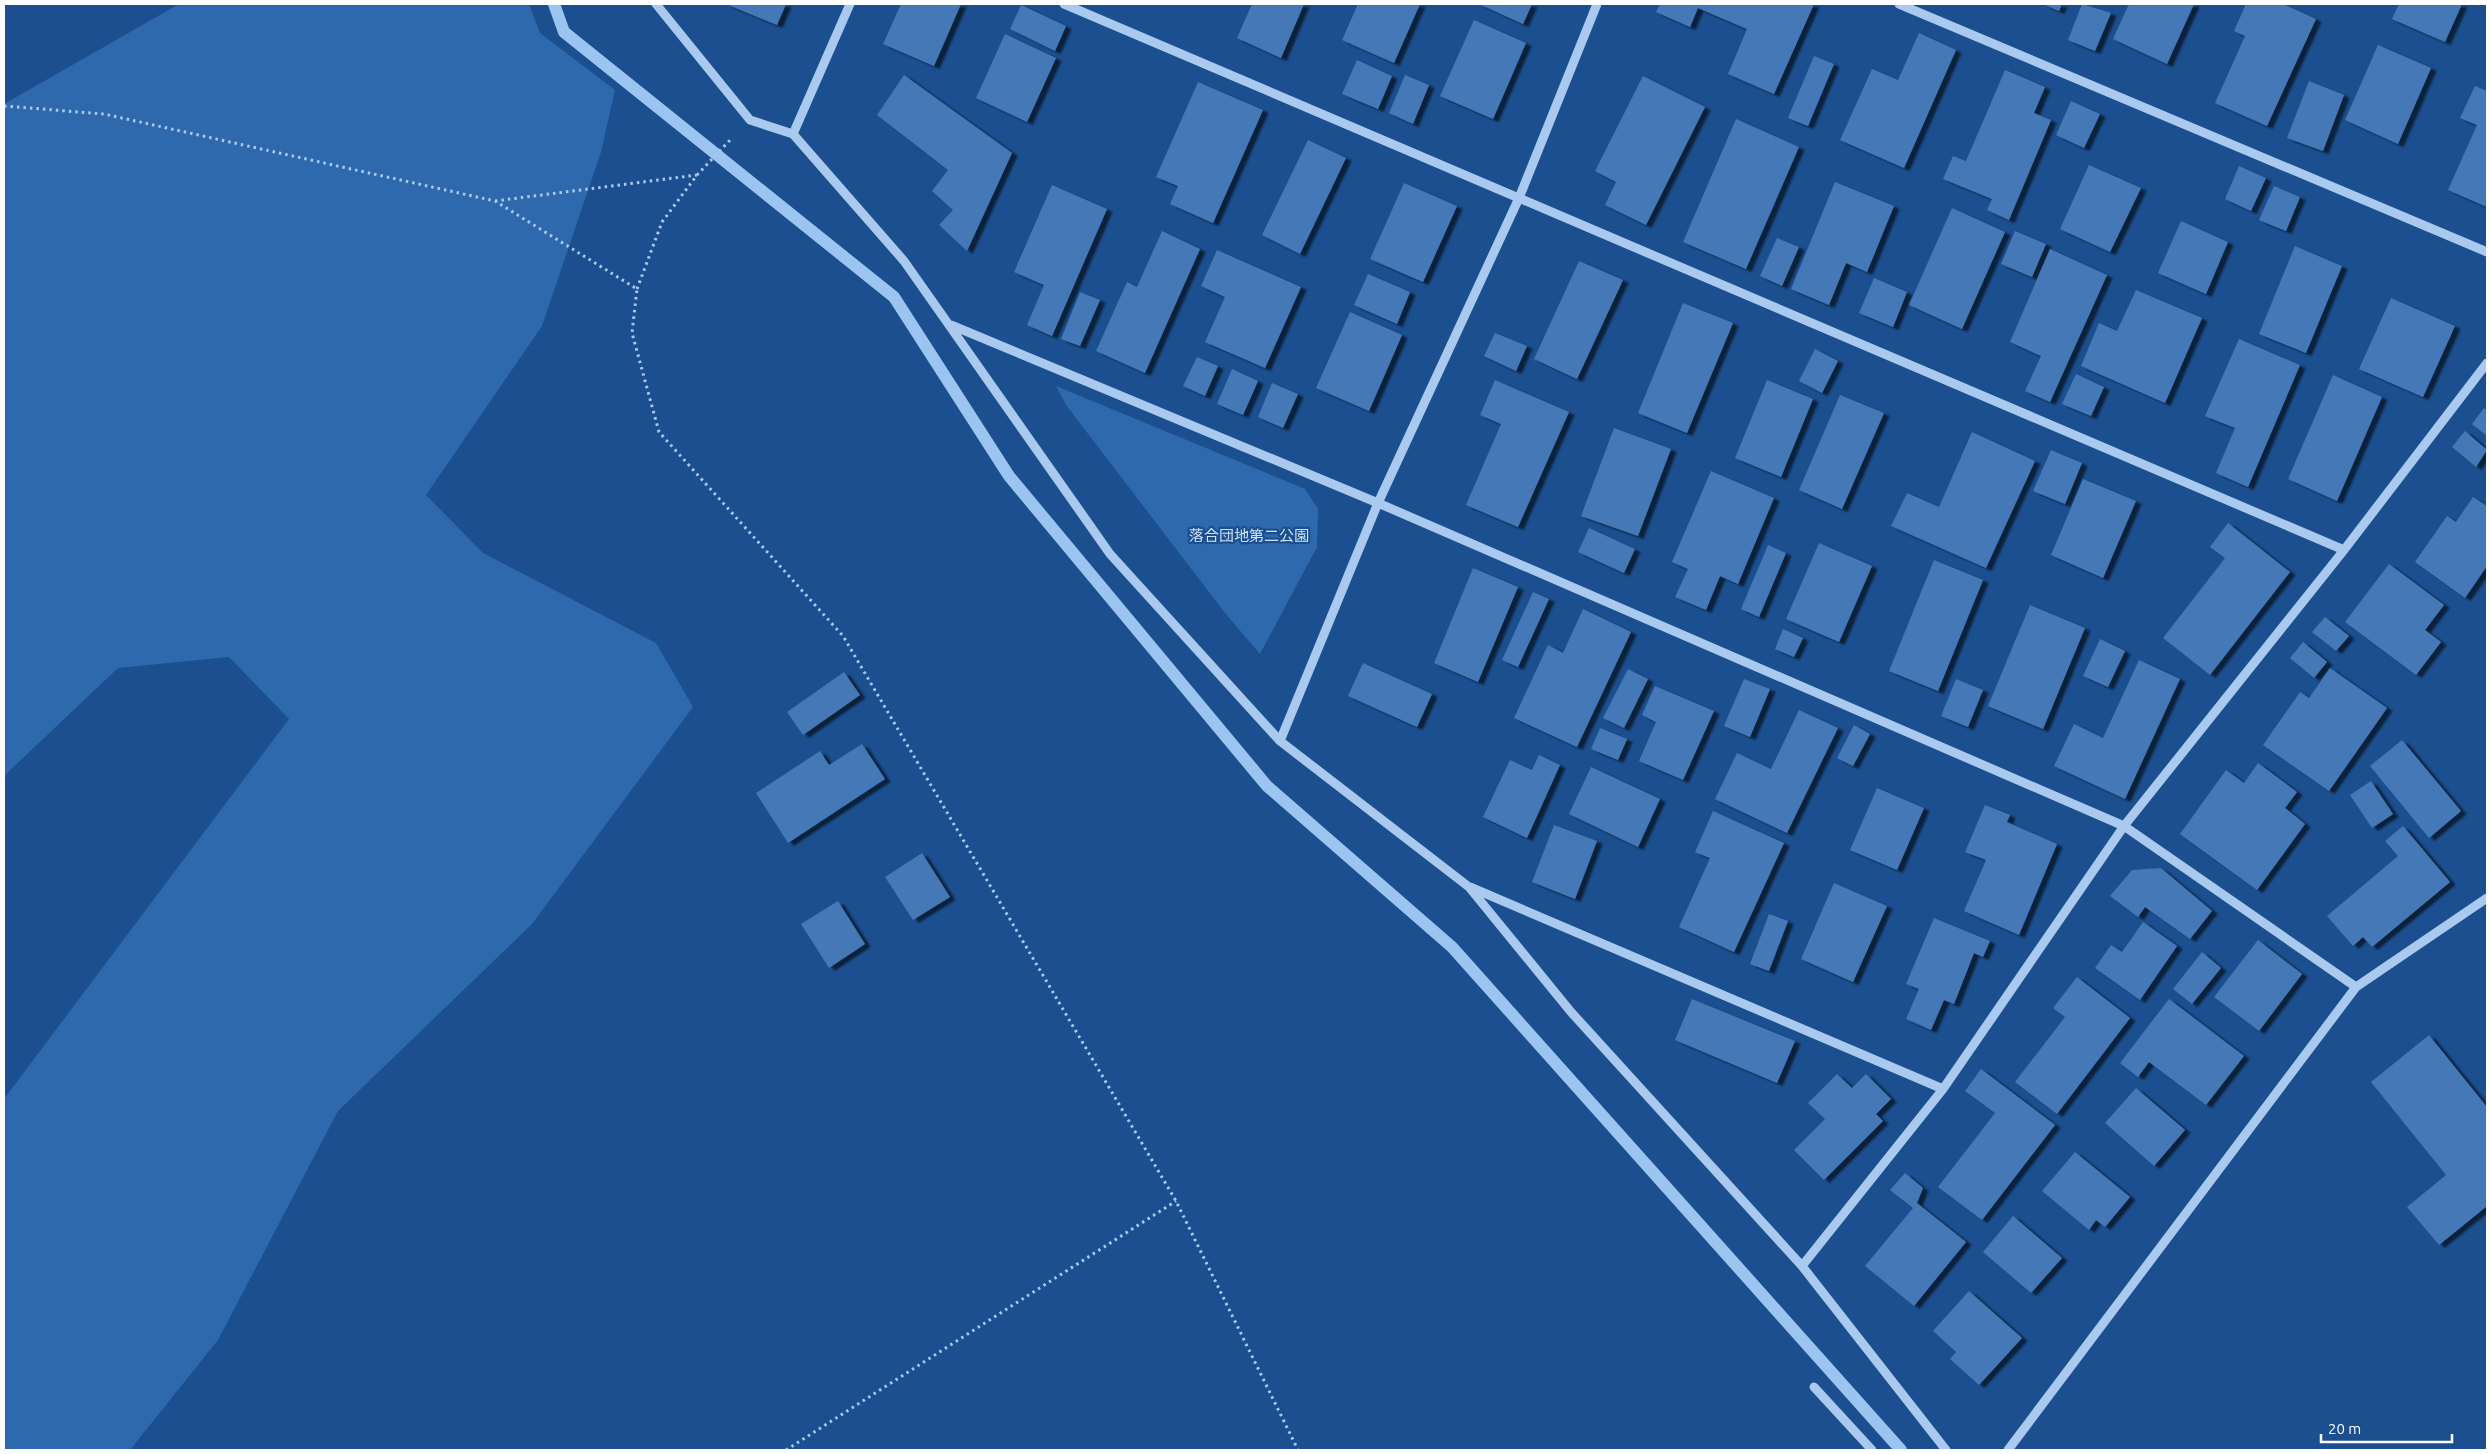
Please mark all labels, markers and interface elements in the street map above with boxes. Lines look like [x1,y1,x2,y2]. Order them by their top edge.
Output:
park label: 落合団地第二公園 [1189,527,1309,544]
scale bar [2321,1412,2452,1444]
text: 20 m [2328,1420,2361,1437]

